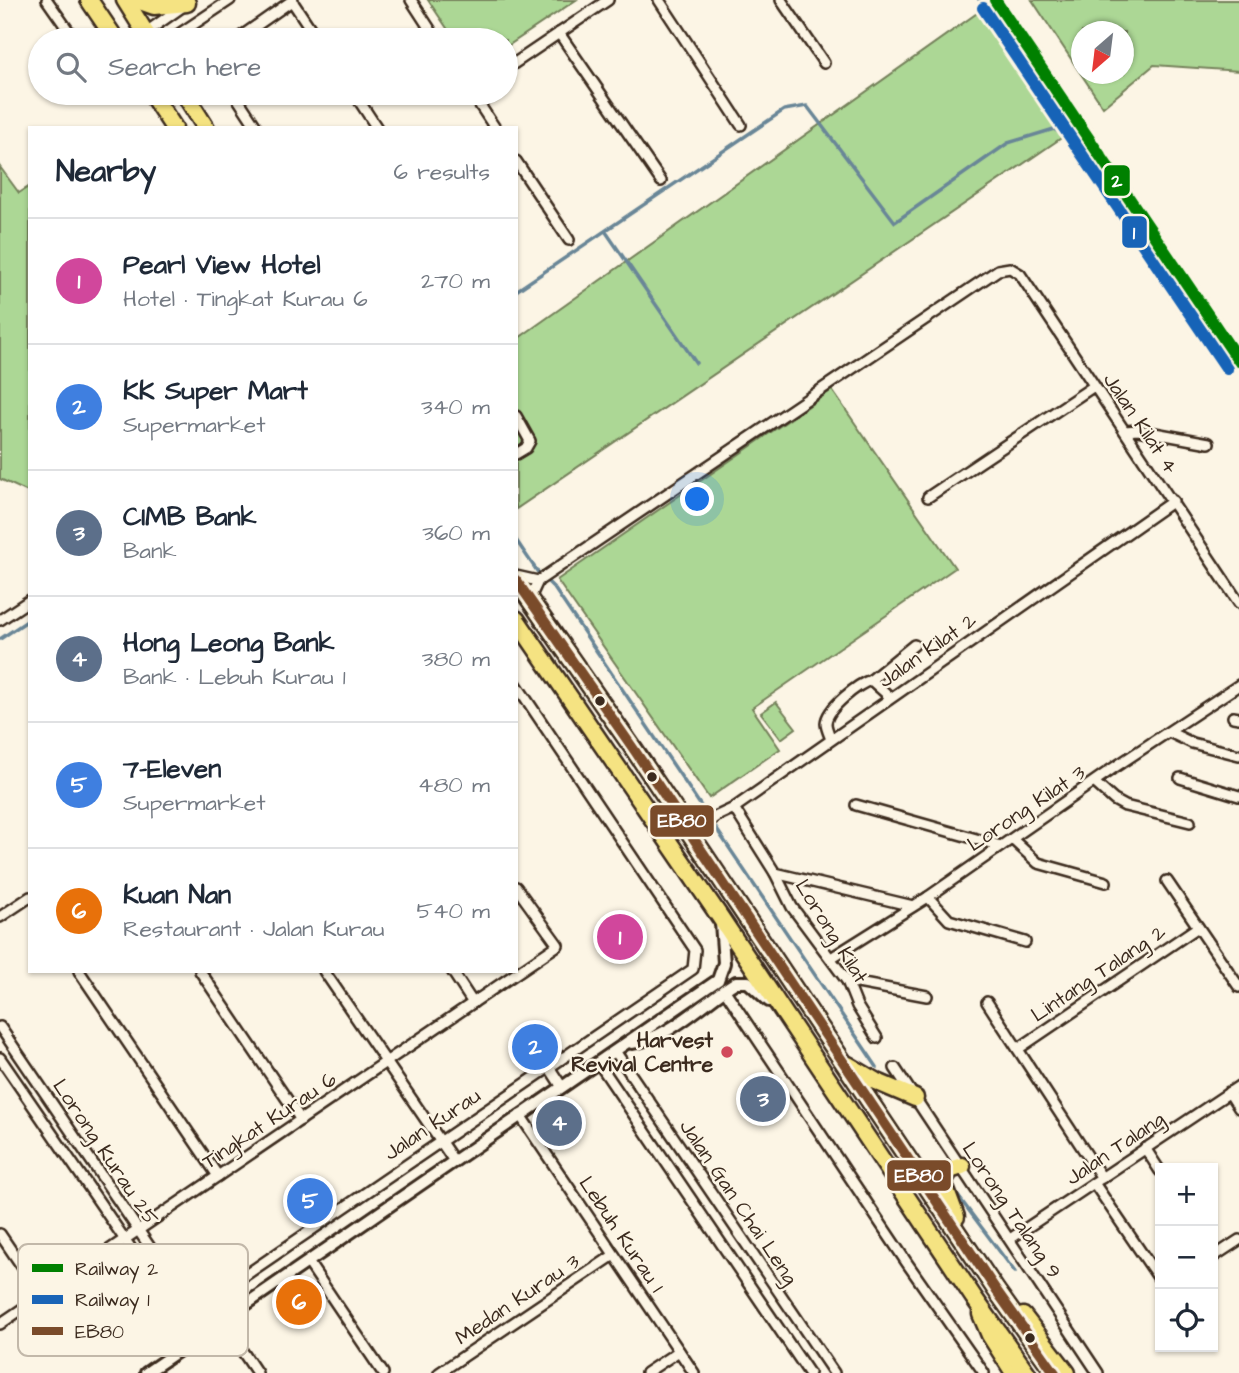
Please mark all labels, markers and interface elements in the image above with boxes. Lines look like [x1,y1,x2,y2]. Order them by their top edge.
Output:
north arrow [1071,21,1134,84]
search box [28,28,518,105]
icon: search [52,48,90,86]
text: Search here [108,49,261,85]
text: Nearby [56,151,156,193]
text: 6 results [394,156,490,188]
line badge: 2 [1103,164,1131,197]
text: 2 [1111,168,1123,195]
line badge: 1 [1121,215,1148,249]
text: 1 [1133,220,1136,247]
text: Pearl View Hotel [123,247,321,283]
text: 1 [78,265,80,297]
text: 270 m [421,265,490,297]
text: Hotel · Tingkat Kurau 6 [123,283,368,315]
street label: Jalan Kilat 4 [1096,367,1185,479]
text: KK Super Mart [123,373,308,409]
text: 2 [72,391,86,423]
text: 340 m [421,391,490,423]
text: Supermarket [123,409,266,441]
your location [680,482,714,516]
text: CIMB Bank [123,499,256,535]
text: 3 [73,517,85,549]
text: 360 m [422,517,490,549]
text: Bank [123,535,177,567]
street label: Jalan Kilat 2 [872,606,982,695]
text: Hong Leong Bank [123,625,334,661]
text: 4 [71,643,87,675]
text: 380 m [422,643,490,675]
text: Bank · Lebuh Kurau 1 [123,661,346,693]
unlabelled marker [593,694,607,708]
text: 7-Eleven [123,751,221,787]
street label: Lorong Kilat 3 [961,758,1093,860]
text: 5 [71,769,87,801]
text: 480 m [418,769,490,801]
unlabelled marker [645,770,659,784]
text: Supermarket [123,787,266,819]
line badge: EB80 [649,804,715,838]
text: EB80 [657,808,707,835]
street label: Lorong Kilat [786,874,875,990]
text: Kuan Nan [123,877,231,913]
text: 6 [72,895,86,927]
text: 540 m [416,895,490,927]
pin: 1 [597,911,643,963]
text: Restaurant · Jalan Kurau [123,913,385,945]
street label: Lintang Talang 2 [1025,918,1172,1031]
pin: 2 [512,1021,558,1073]
place label: Harvest Revival Centre [571,1026,714,1079]
marker: Harvest Revival Centre [719,1044,735,1060]
street label: Tingkat Kurau 6 [197,1065,343,1178]
street label: Lorong Kurau 25 [44,1073,166,1233]
pin: 3 [740,1073,786,1125]
street label: Jalan Kurau [378,1081,487,1167]
pin: 4 [536,1097,582,1149]
street label: Jalan Talang [1060,1104,1172,1194]
street label: Jalan Gan Chai Leng [671,1114,805,1292]
street label: Lorong Talang 9 [953,1136,1068,1285]
line badge: EB80 [886,1159,952,1192]
text: EB80 [894,1163,944,1190]
map controls [1155,1163,1218,1352]
button: + [1155,1163,1218,1226]
street label: Lebuh Kurau 1 [572,1170,671,1298]
pin: 5 [287,1175,333,1227]
button: − [1155,1226,1218,1289]
legend [18,1244,248,1356]
street label: Medan Kurau 3 [449,1247,586,1352]
text: Railway 2 [75,1256,158,1284]
pin: 6 [276,1276,322,1328]
text: Railway 1 [75,1287,150,1315]
button: locate [1155,1289,1218,1352]
text: EB80 [75,1319,124,1346]
unlabelled marker [1023,1331,1037,1345]

